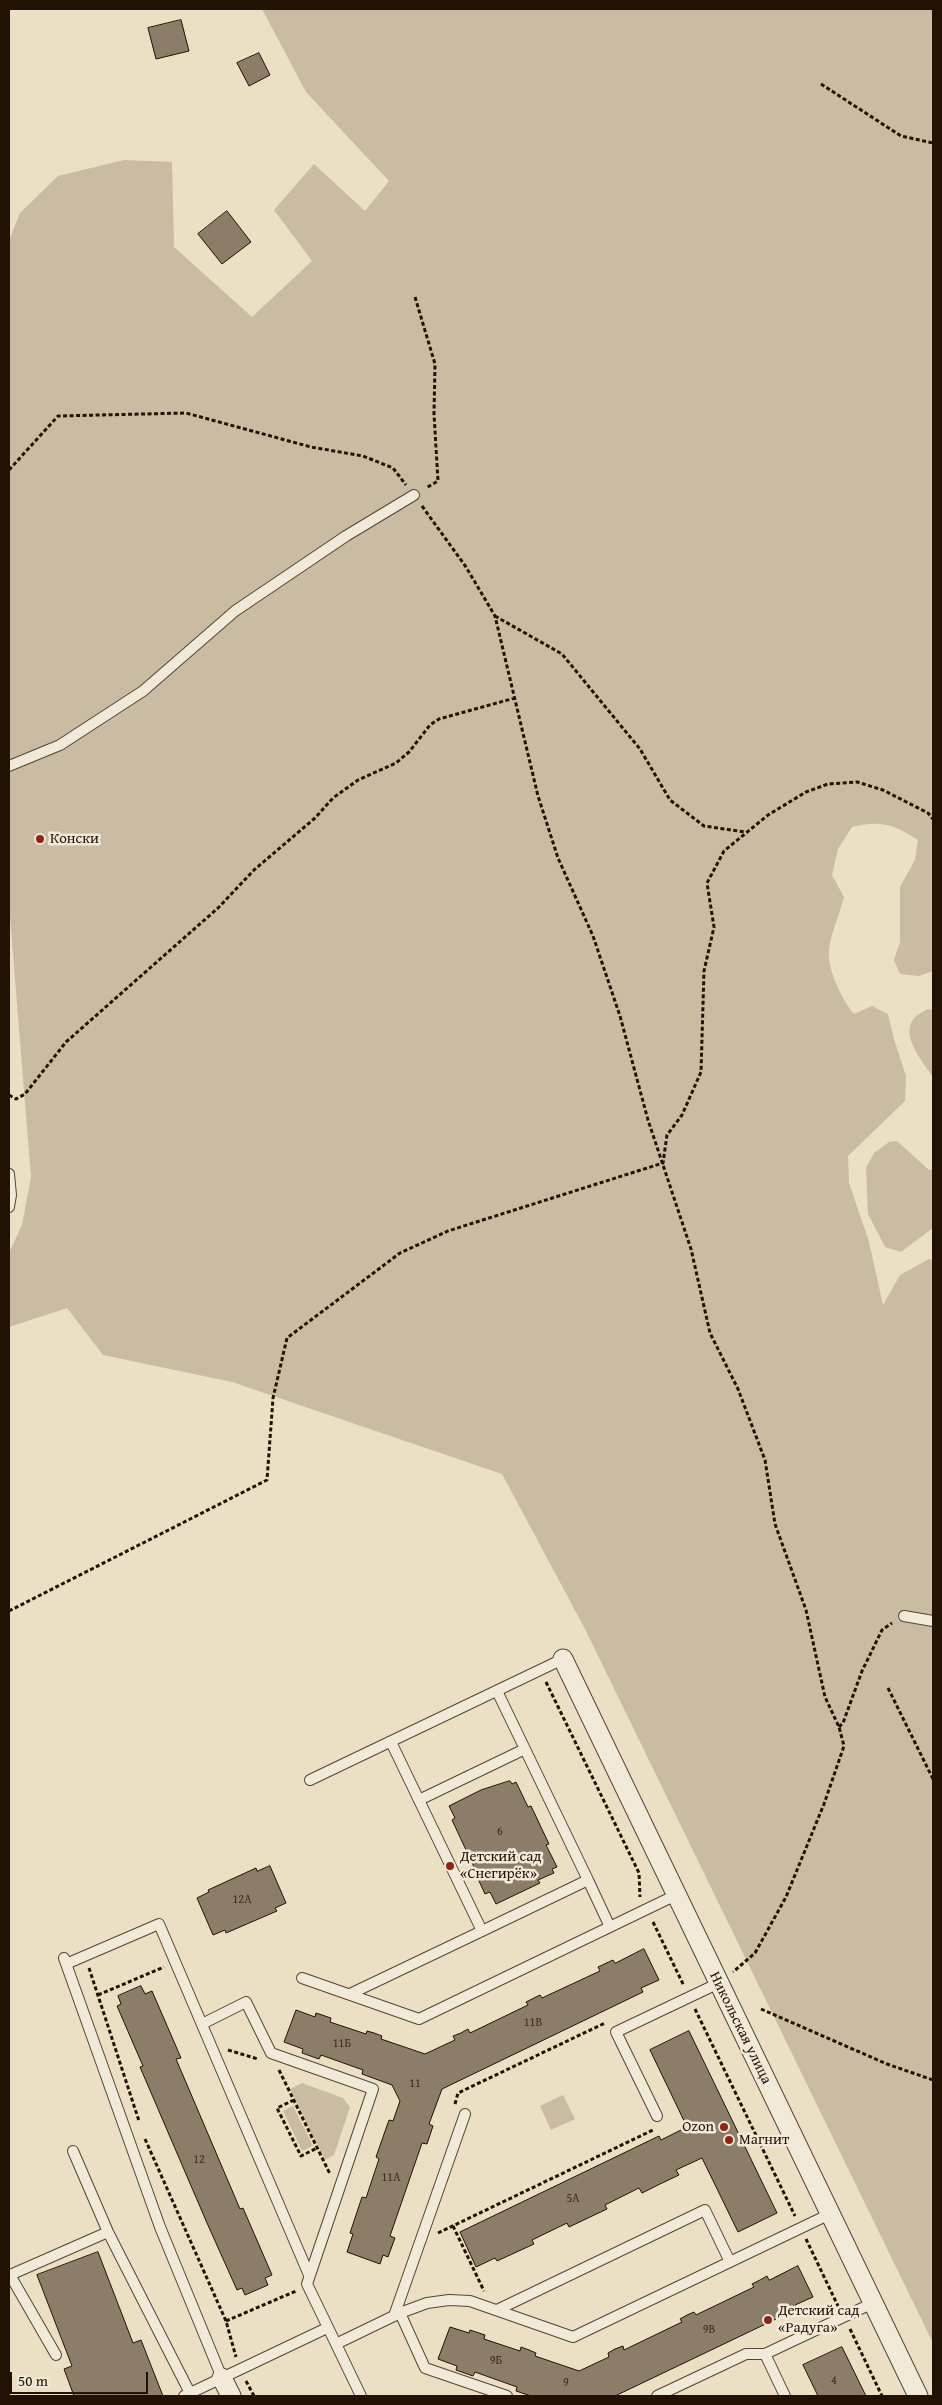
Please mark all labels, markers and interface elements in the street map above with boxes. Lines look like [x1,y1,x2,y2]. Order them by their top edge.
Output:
place label: Конски [50,830,99,848]
marker: Конски [34,833,46,845]
house number: 6 [497,1825,503,1839]
place label: Детский сад «Снегирёк» [460,1848,541,1883]
marker: Детский сад «Снегирёк» [444,1860,456,1872]
house number: 12А [233,1893,251,1907]
street label: Никольская улица [705,1969,775,2087]
house number: 11В [524,2016,542,2030]
house number: 11Б [333,2037,351,2051]
house number: 11 [409,2077,421,2091]
place label: Ozon [682,2118,714,2136]
marker: Ozon [718,2121,730,2133]
place label: Магнит [739,2131,789,2149]
marker: Магнит [723,2134,735,2146]
house number: 12 [193,2153,205,2167]
house number: 11А [382,2171,400,2185]
house number: 5А [566,2192,580,2206]
place label: Детский сад «Радуга» [778,2302,859,2337]
marker: Детский сад «Радуга» [762,2314,774,2326]
house number: 9В [703,2323,715,2337]
house number: 9Б [490,2354,502,2368]
scale bar [12,2362,150,2394]
text: 50 m [18,2370,48,2391]
house number: 4 [831,2374,837,2388]
house number: 9 [563,2376,569,2390]

